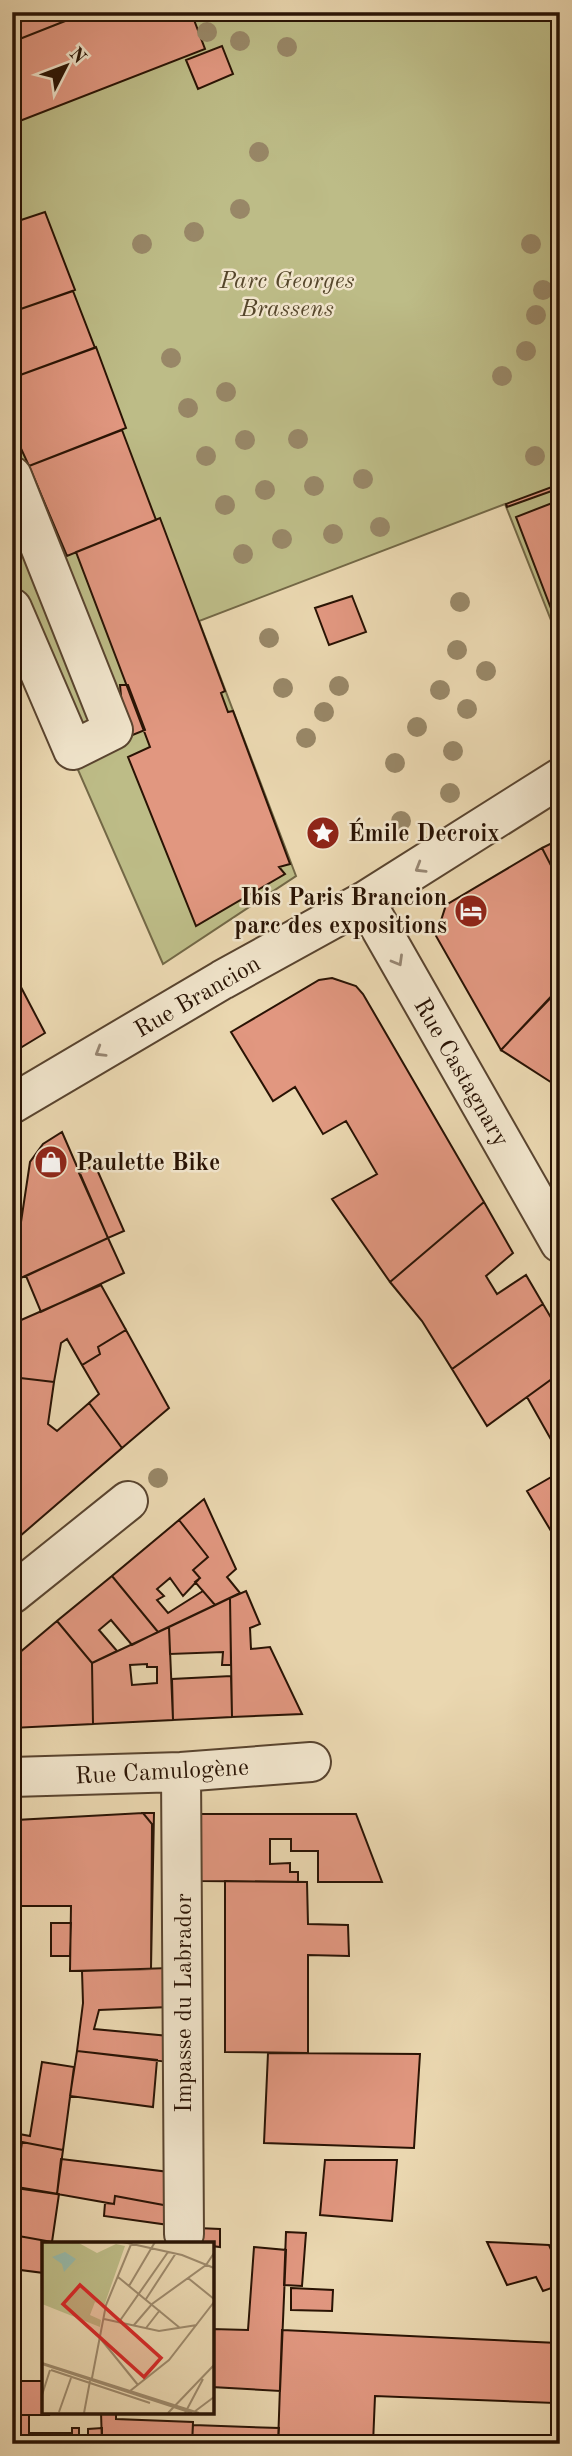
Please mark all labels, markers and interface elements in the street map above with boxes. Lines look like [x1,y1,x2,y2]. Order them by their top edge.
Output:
north arrow [32,32,102,102]
text: N [65,45,89,68]
park label: Parc Georges Brassens [218,270,355,322]
place icon: Émile Decroix [304,814,342,852]
place label: Émile Decroix [348,817,500,847]
one-way arrow [414,859,427,872]
place label: Ibis Paris Brancion parc des expositions [234,887,447,939]
hotel icon: Ibis Paris Brancion parc des expositions [452,892,490,930]
street label: Rue Brancion [131,952,265,1043]
one-way arrow [390,953,403,966]
street label: Rue Castagnary [408,995,512,1151]
one-way arrow [94,1044,107,1057]
shop icon: Paulette Bike [32,1143,70,1181]
place label: Paulette Bike [76,1152,220,1176]
street label: Rue Camulogène [75,1756,250,1790]
street label: Impasse du Labrador [173,1893,197,2113]
inset map [42,2242,214,2414]

